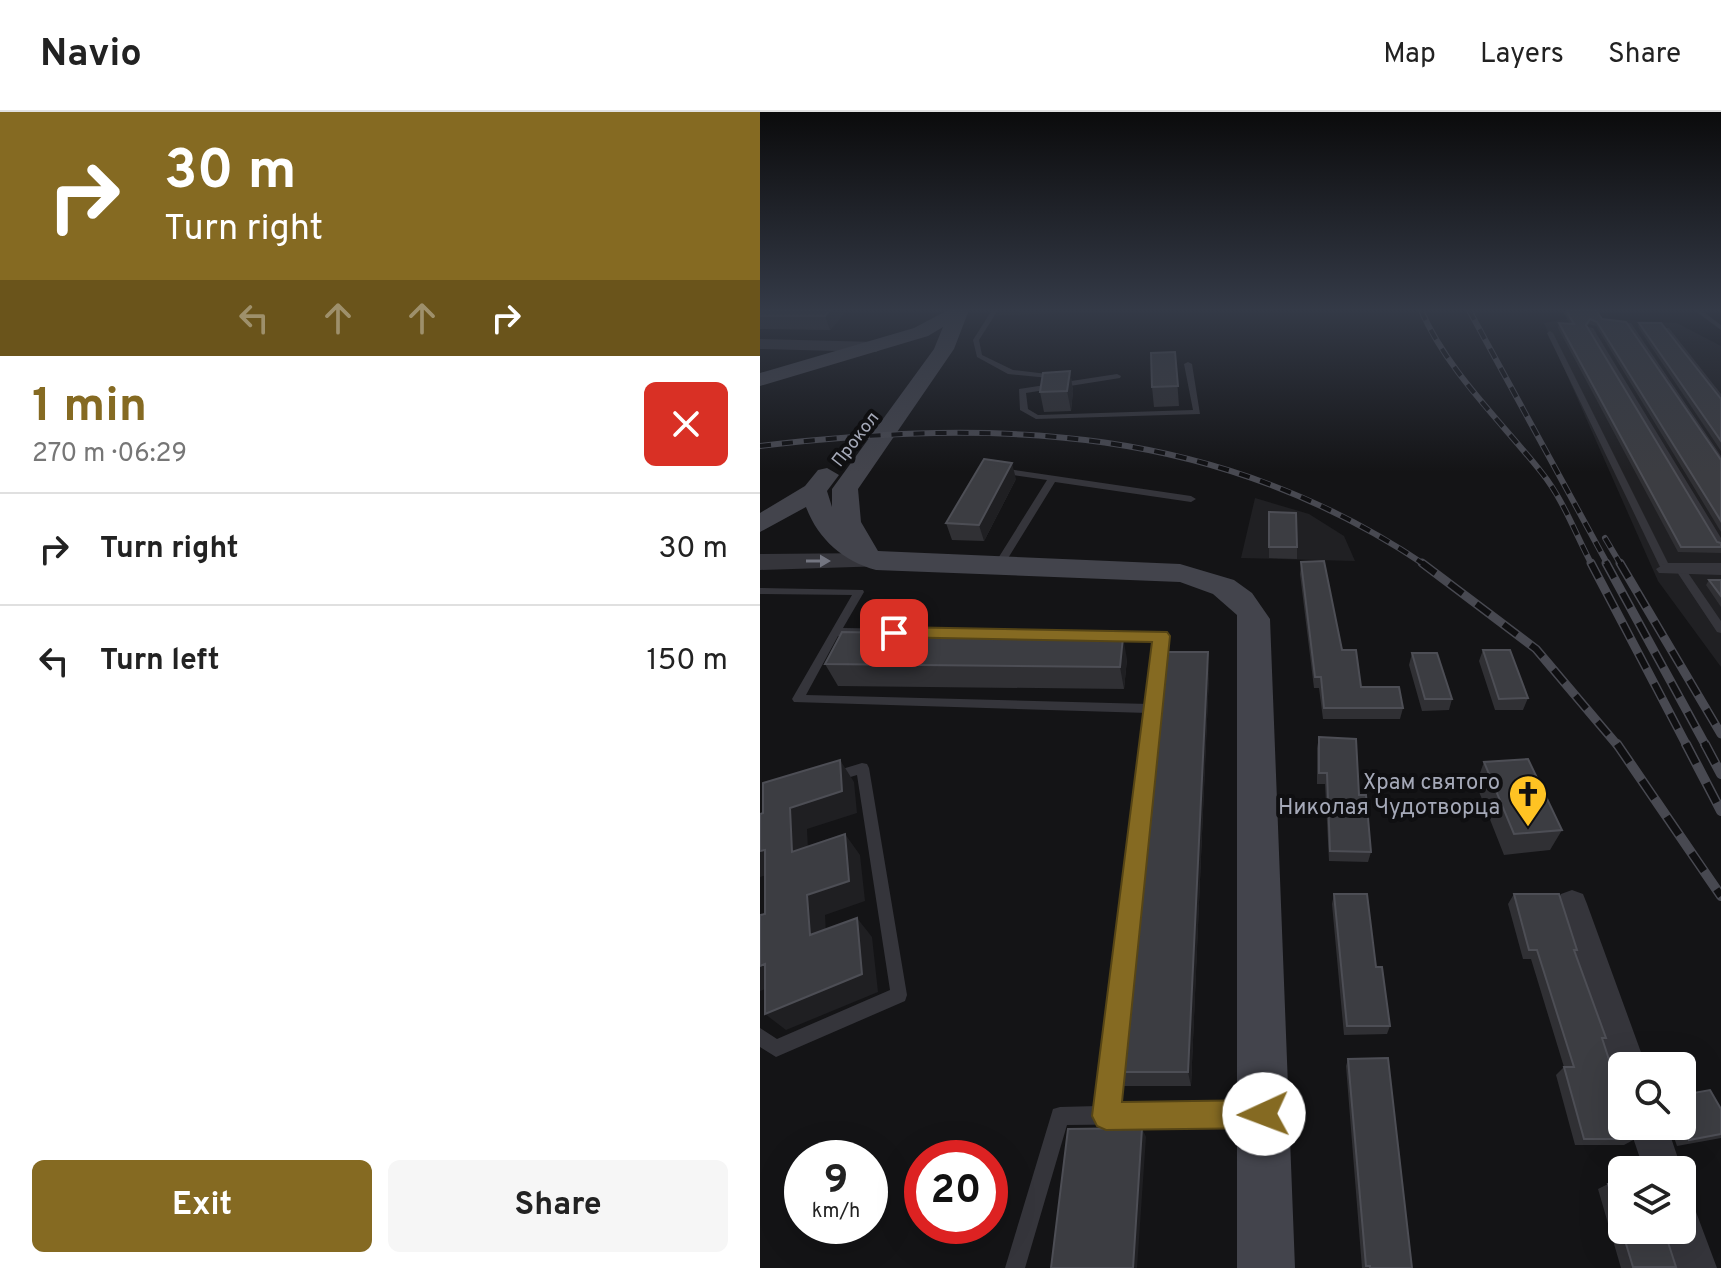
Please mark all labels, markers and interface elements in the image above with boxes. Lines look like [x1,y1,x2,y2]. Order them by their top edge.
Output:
text: Navio [40,31,142,80]
text: Map [1383,37,1436,73]
text: Layers [1480,37,1564,73]
text: Share [1608,37,1681,73]
text: 30 m [164,138,297,208]
icon: right [32,144,136,248]
text: Turn right [164,207,323,253]
icon: left [232,296,276,340]
icon: ahead [316,296,360,340]
icon: ahead [400,296,444,340]
icon: right [484,296,528,340]
text: 1 min [32,378,147,438]
button: close [644,382,728,466]
street label: Прокол [827,408,885,472]
text: 270 m · 06:29 [32,438,187,471]
icon: right [32,527,76,571]
text: Turn right [100,531,238,568]
text: 30 m [659,531,728,568]
one-way arrow [806,555,831,567]
pin [860,599,928,667]
icon: arrive [872,611,916,655]
icon: left [32,639,76,683]
text: Turn left [100,643,220,680]
text: 150 m [647,643,728,680]
place label: Храм святого Николая Чудотворца [1278,770,1500,822]
church icon: Храм святого Николая Чудотворца [1507,773,1549,828]
map controls [1608,1052,1696,1244]
button: search [1608,1052,1696,1140]
position arrow [1222,1072,1306,1156]
speed limit sign: 20 [904,1140,1008,1244]
button: layers [1608,1156,1696,1244]
text: 9 [824,1157,848,1207]
button: Exit [32,1160,372,1252]
button: Share [388,1160,728,1252]
text: km/h [812,1199,860,1225]

